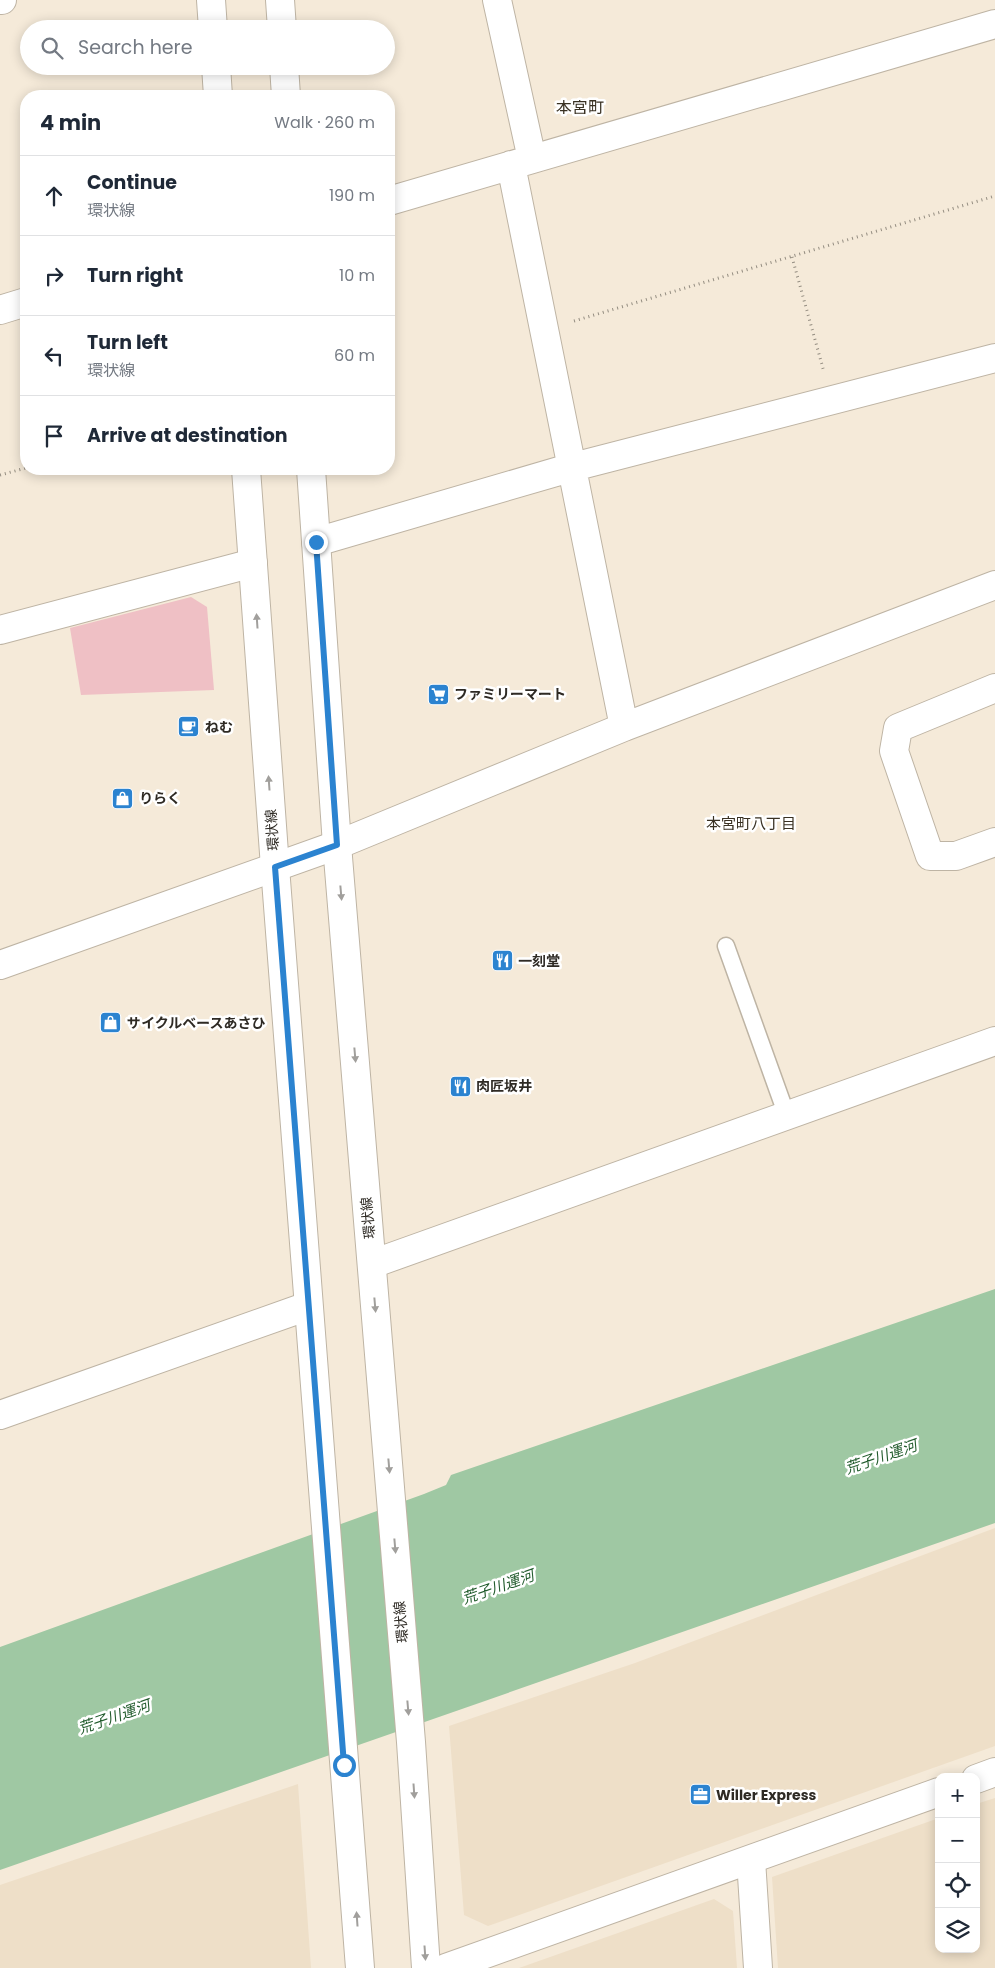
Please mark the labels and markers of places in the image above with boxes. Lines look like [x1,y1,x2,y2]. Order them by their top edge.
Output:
supermarket icon: ファミリーマート [426,682,450,706]
place label: ファミリーマート [454,684,566,704]
cafe icon: ねむ [177,715,201,739]
place label: ねむ [205,717,233,737]
shop icon: りらく [111,786,135,810]
place label: りらく [139,788,181,808]
restaurant icon: 一刻堂 [490,949,514,973]
place label: 一刻堂 [518,951,560,971]
shop icon: サイクルベースあさひ [99,1011,123,1035]
place label: サイクルベースあさひ [127,1013,266,1033]
restaurant icon: 肉匠坂井 [448,1074,472,1098]
place label: 肉匠坂井 [476,1076,532,1096]
office icon: Willer Express [688,1783,712,1807]
place label: Willer Express [716,1785,816,1805]

